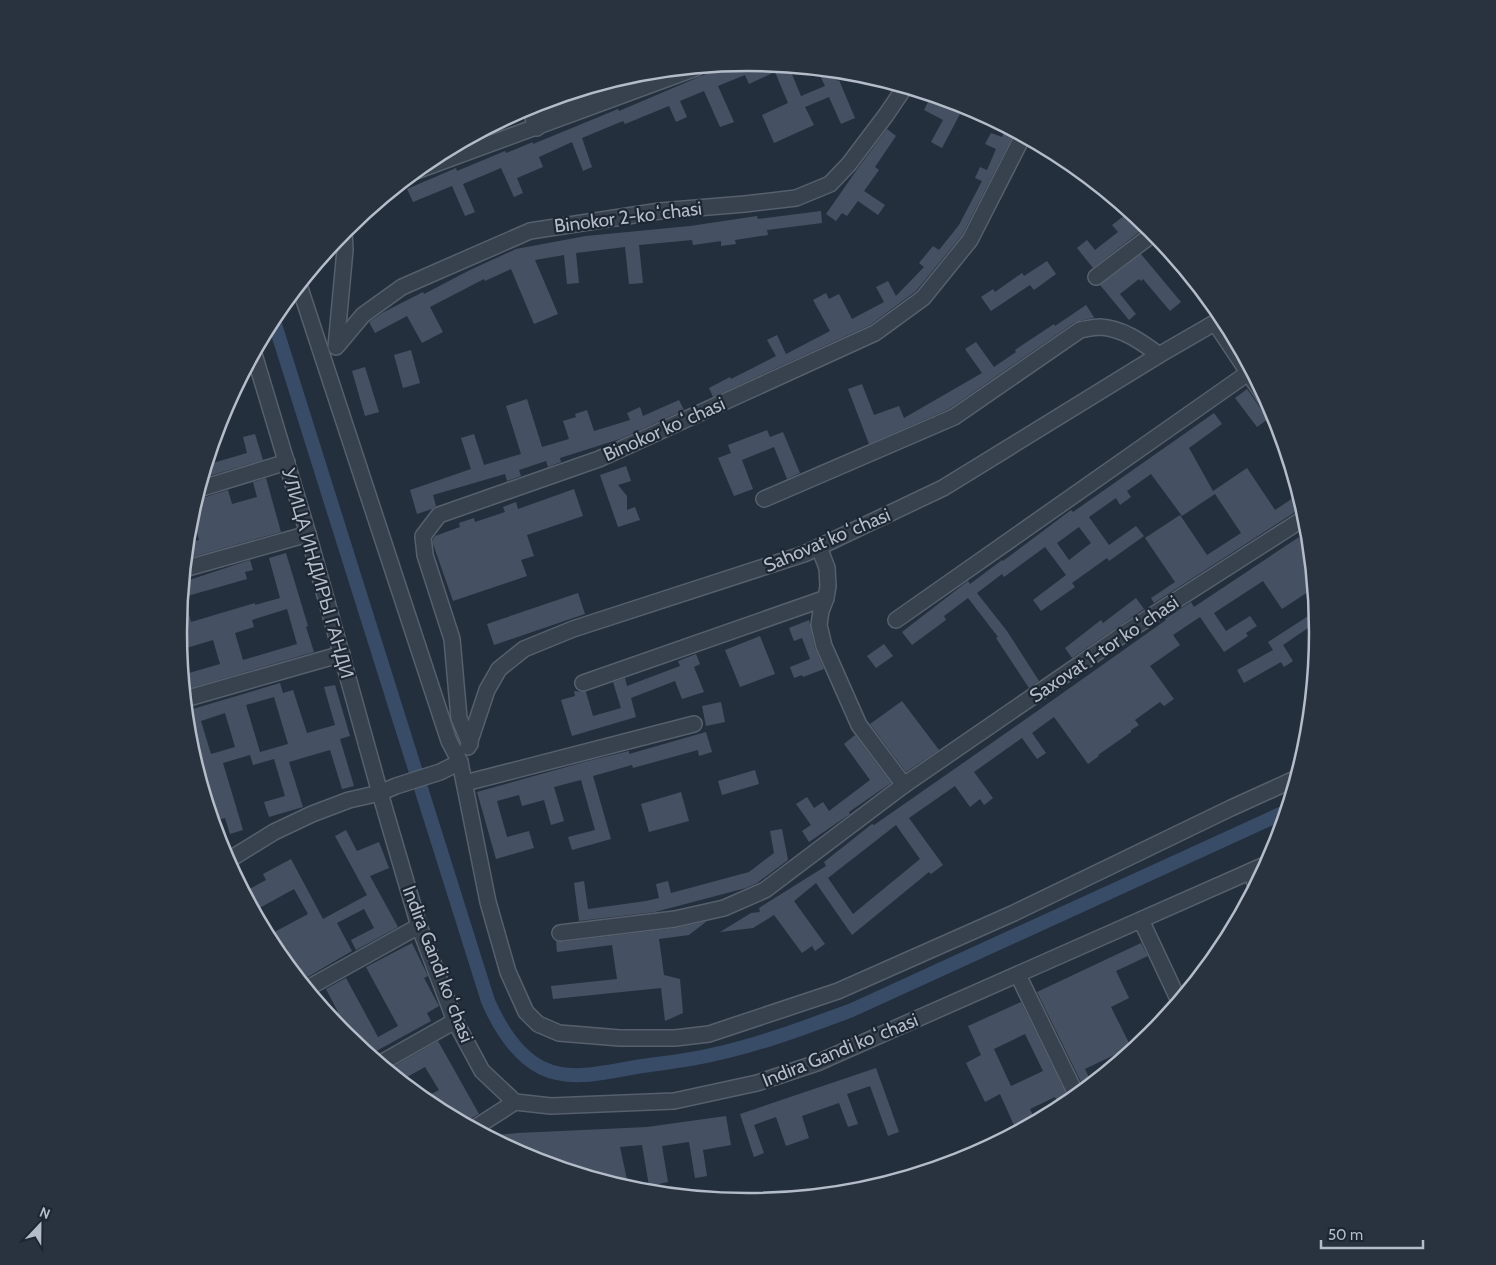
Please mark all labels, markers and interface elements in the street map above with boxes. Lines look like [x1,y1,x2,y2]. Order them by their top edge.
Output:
street label: Binokor 2-koʻchasi [553,197,703,237]
street label: Binokor koʻchasi [600,392,728,466]
street label: УЛИЦА ИНДИРЫ ГАНДИ [277,465,359,681]
street label: Sahovat koʻchasi [760,503,894,577]
street label: Saxovat 1-tor koʻchasi [1025,591,1183,707]
street label: Indira Gandi koʻchasi [397,882,479,1046]
street label: Indira Gandi koʻchasi [759,1008,921,1092]
north arrow [15,1200,65,1250]
text: N [37,1203,53,1223]
scale bar [1321,1218,1424,1250]
text: 50 m [1328,1226,1363,1244]

